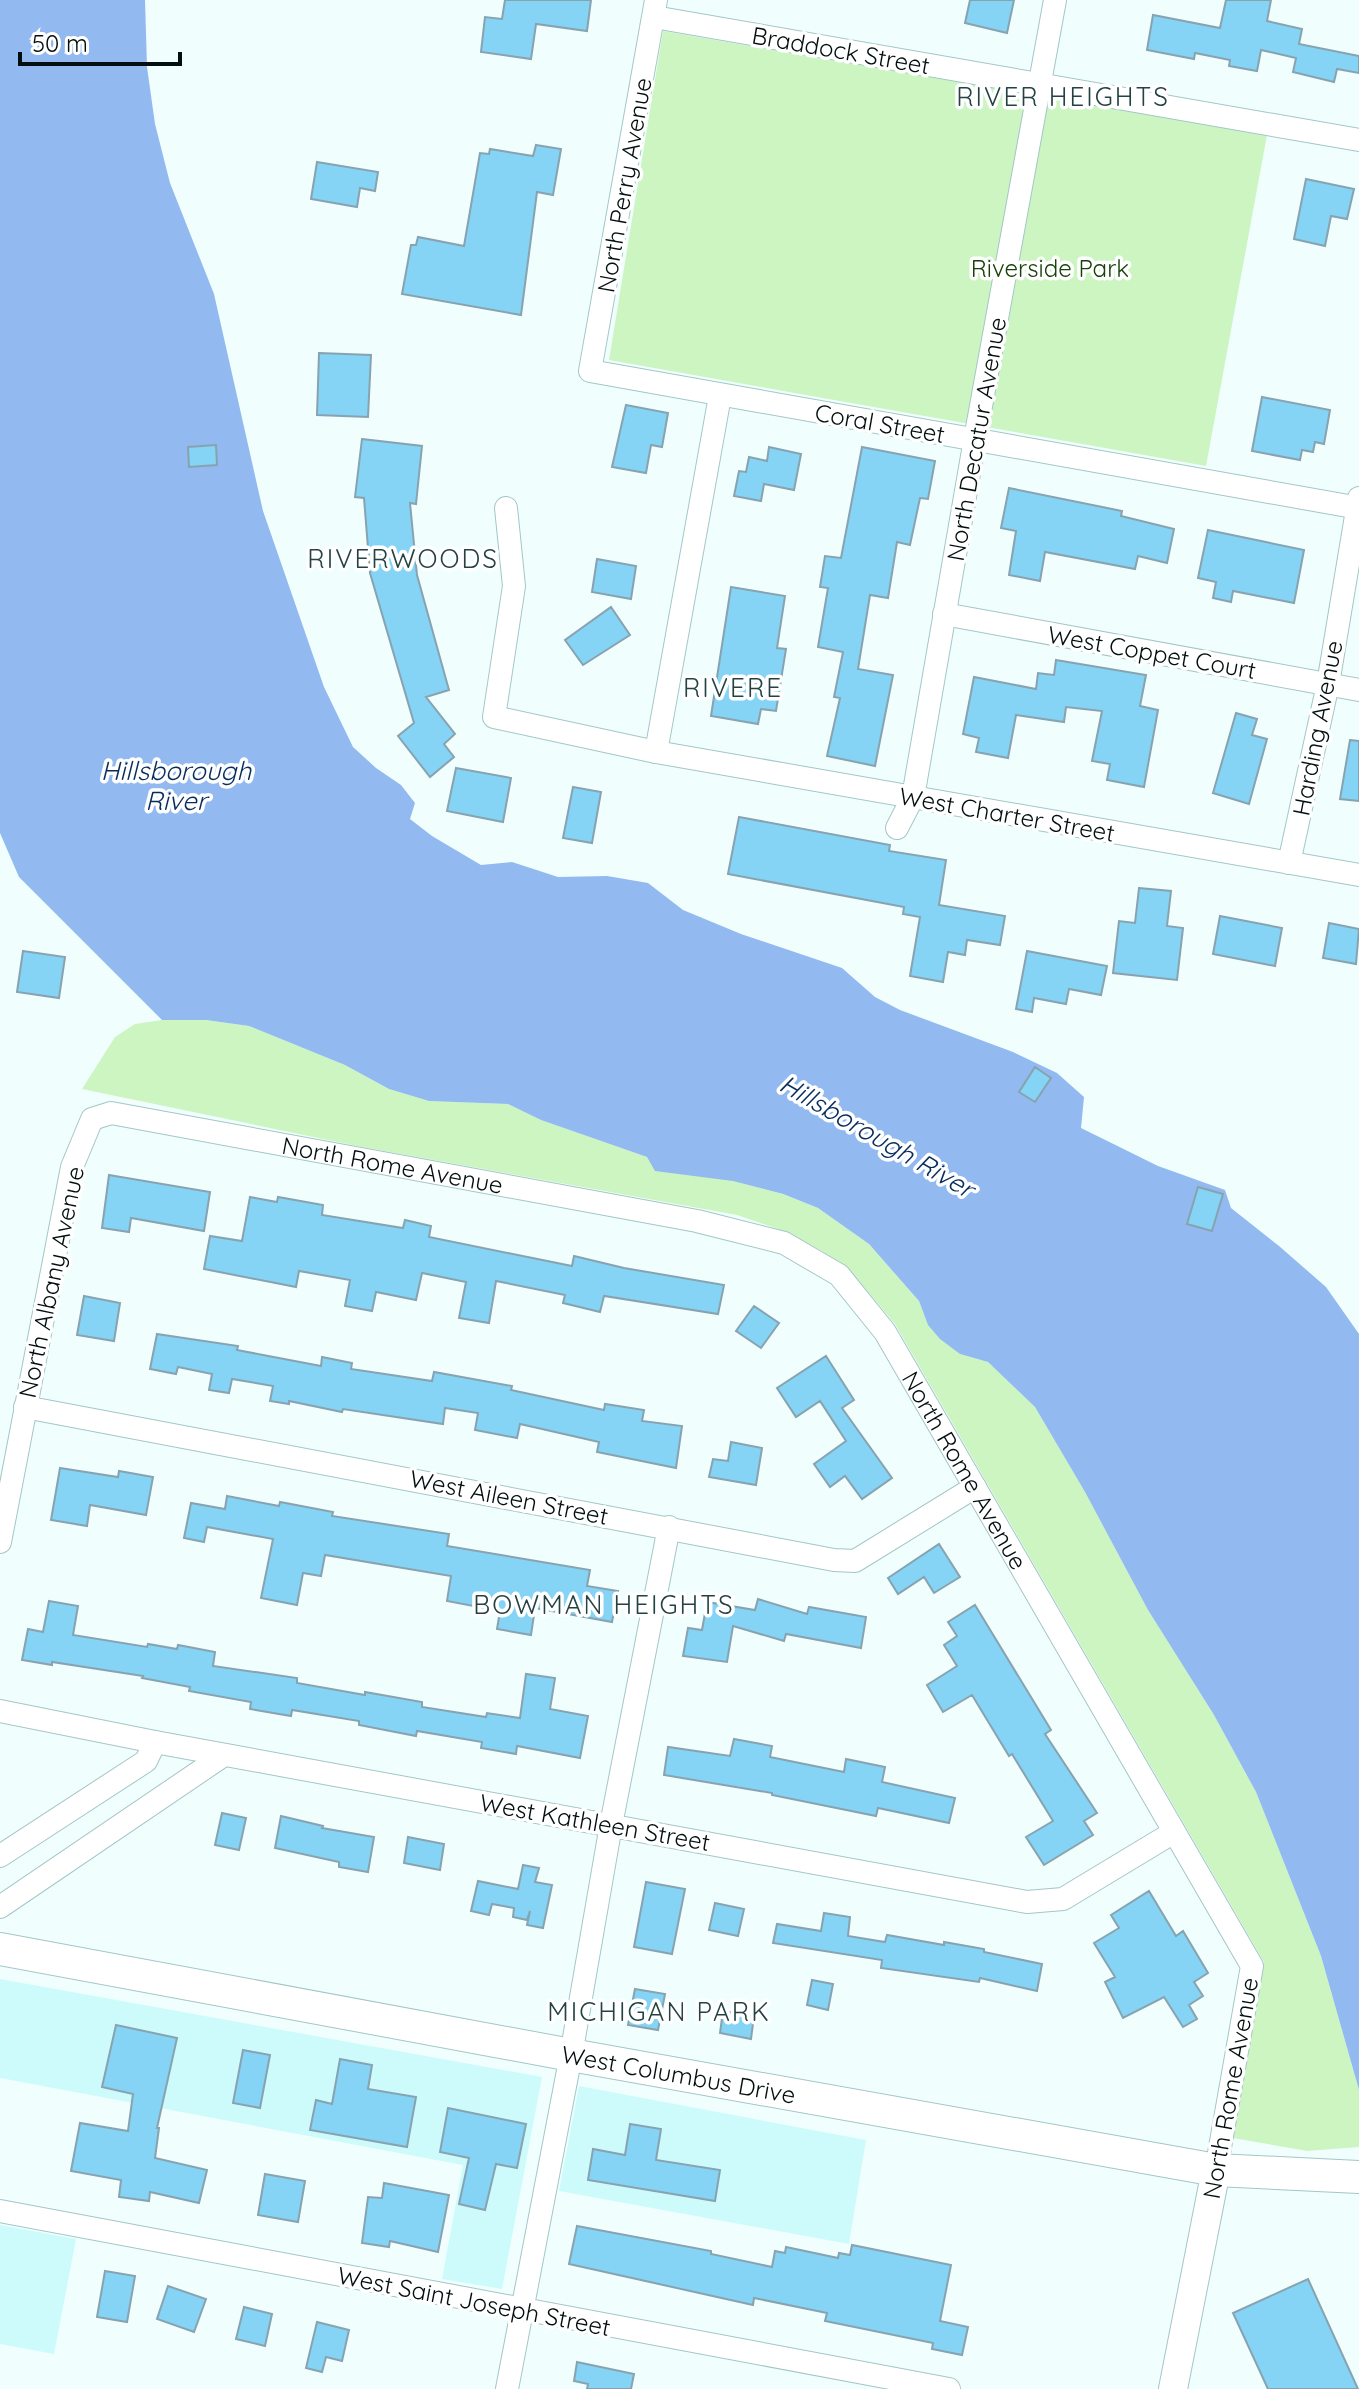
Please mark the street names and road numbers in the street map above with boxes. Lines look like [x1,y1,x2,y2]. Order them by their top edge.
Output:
street label: Braddock Street [750,20,932,80]
street label: North Perry Avenue [590,75,658,295]
street label: North Decatur Avenue [940,315,1012,563]
street label: Coral Street [813,397,947,449]
street label: West Coppet Court [1045,619,1259,685]
street label: Harding Avenue [1285,638,1349,818]
street label: West Charter Street [897,780,1117,848]
street label: North Rome Avenue [280,1130,505,1200]
street label: North Albany Avenue [12,1164,90,1400]
street label: North Rome Avenue [896,1366,1034,1575]
street label: West Aileen Street [407,1463,611,1531]
street label: West Kathleen Street [478,1787,712,1857]
street label: North Rome Avenue [1196,1975,1264,2201]
street label: West Columbus Drive [559,2039,798,2110]
street label: West Saint Joseph Street [335,2260,613,2342]

